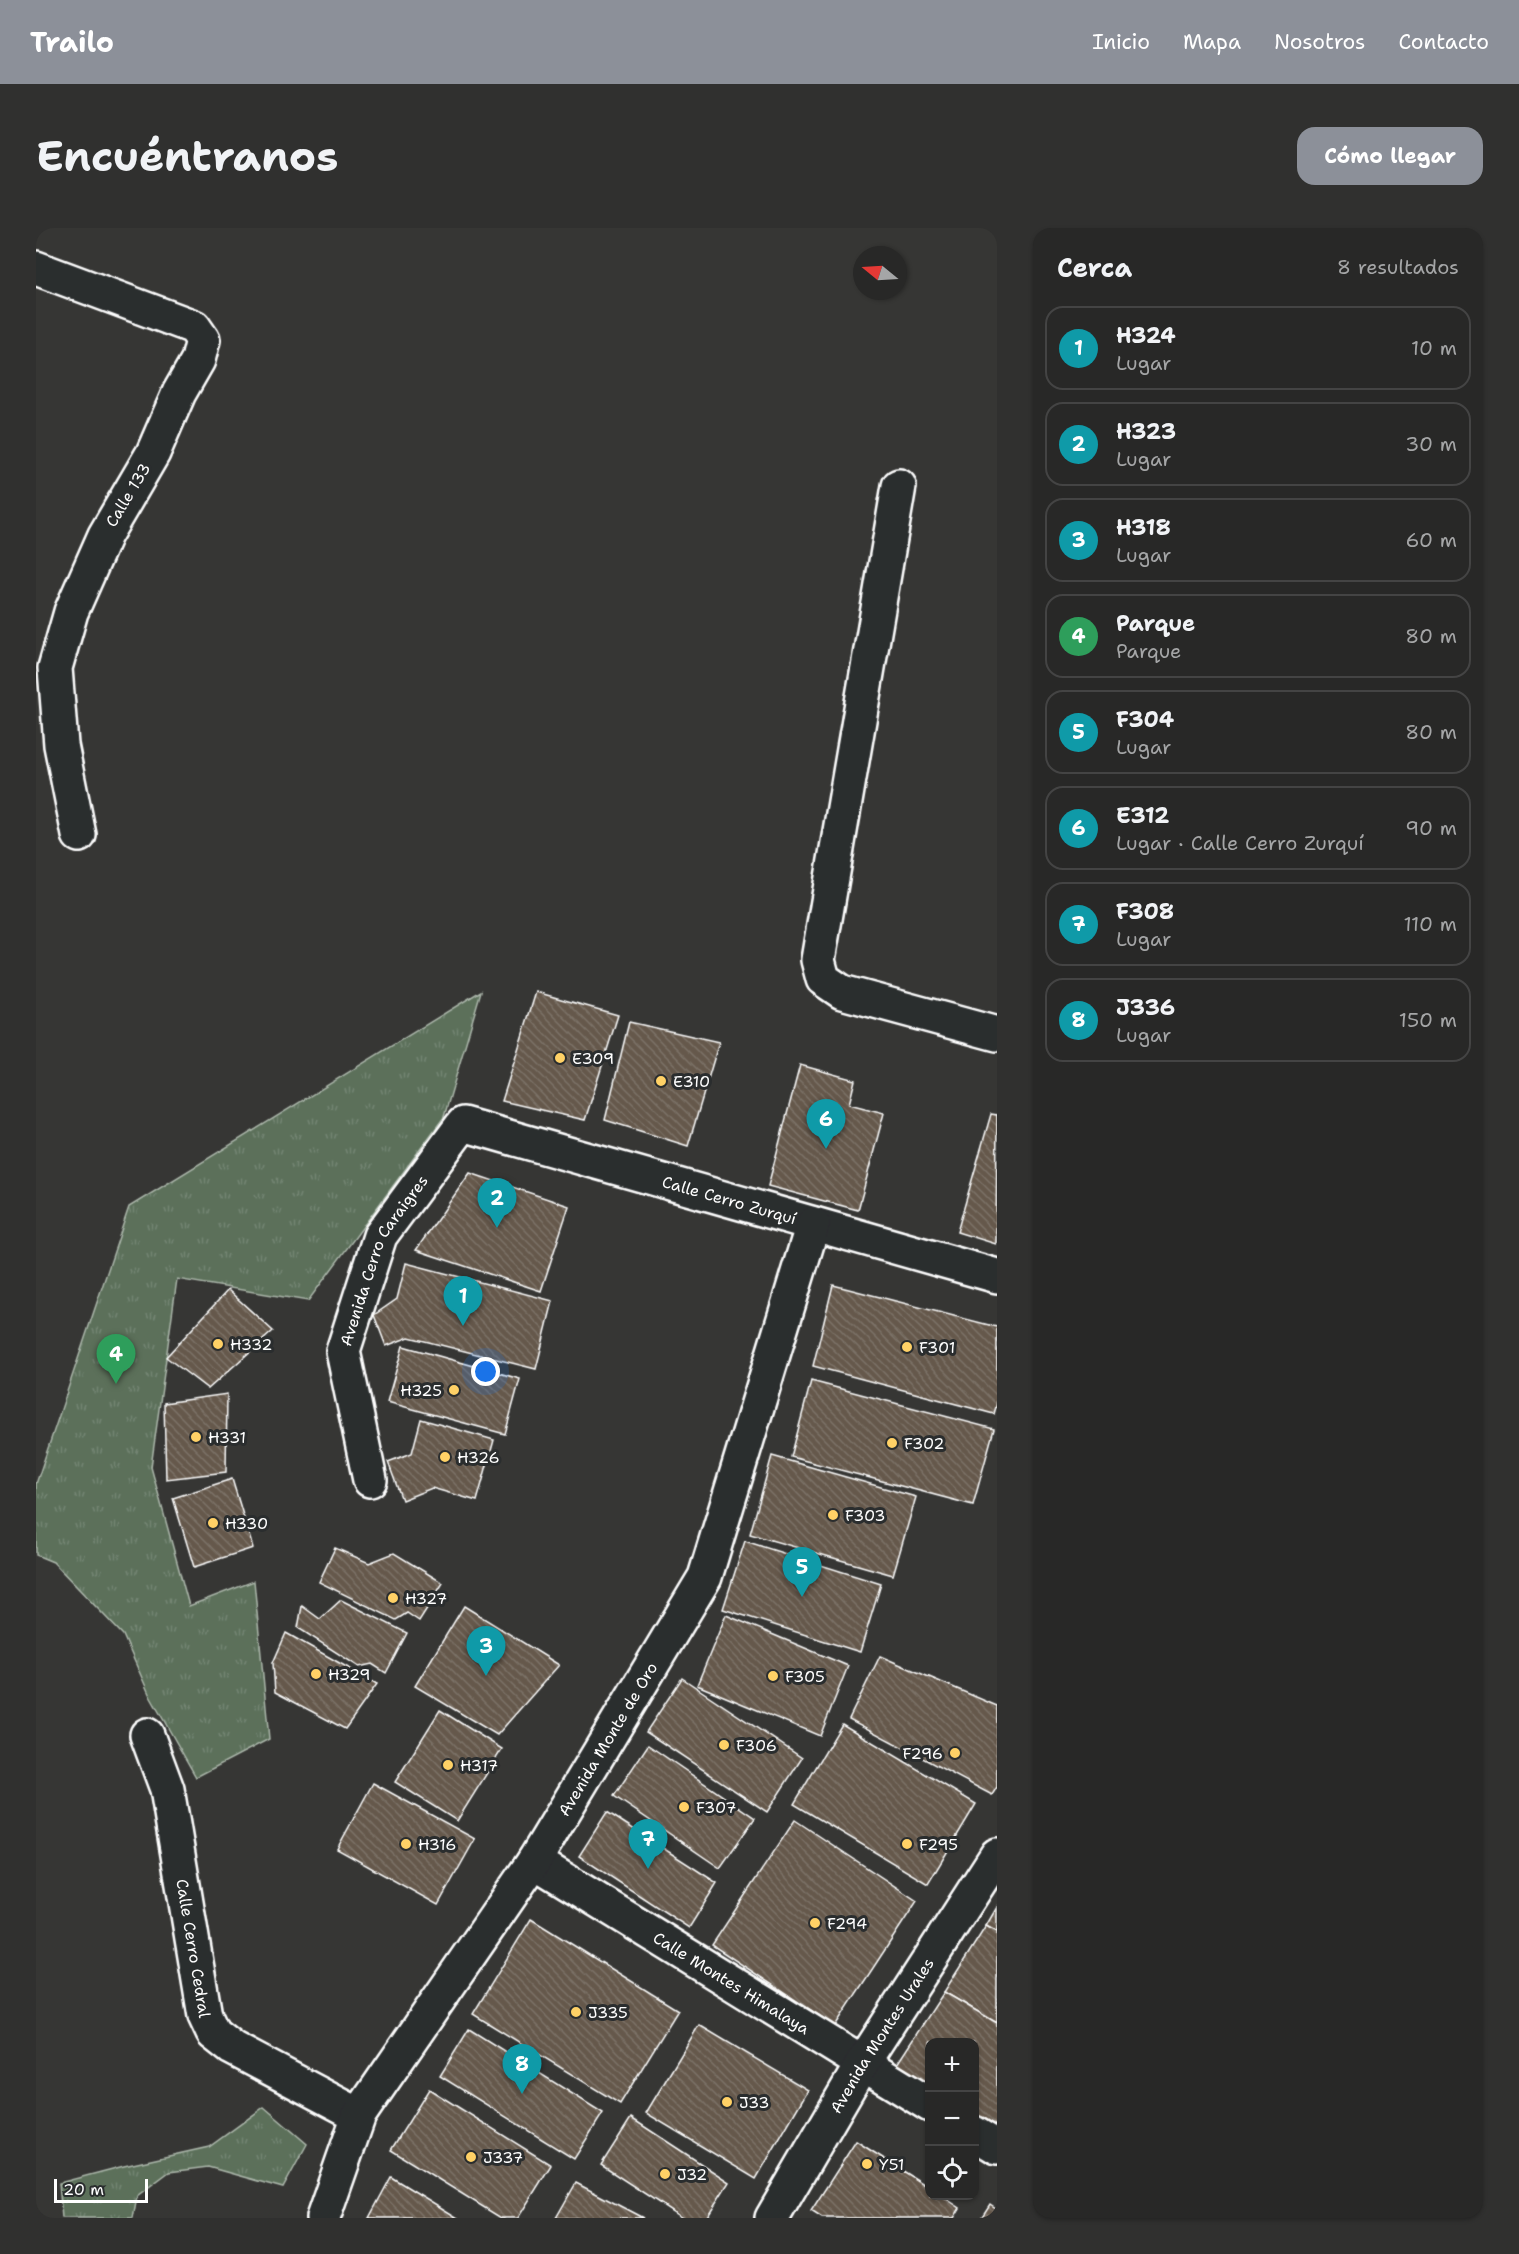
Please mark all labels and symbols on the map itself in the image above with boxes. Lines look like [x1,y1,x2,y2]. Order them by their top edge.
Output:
north arrow [853,246,907,300]
street label: Calle 133 [101,459,155,531]
place label: E309 [572,1048,614,1069]
marker: E309 [553,1051,567,1065]
place label: E310 [673,1071,710,1092]
marker: E310 [654,1074,668,1088]
pin: 6 [806,1100,846,1149]
street label: Avenida Cerro Caraigres [335,1171,432,1349]
street label: Calle Cerro Zurquí [660,1171,799,1229]
pin: 2 [478,1178,516,1228]
pin: 1 [444,1276,482,1326]
pin: 4 [96,1334,136,1384]
place label: H332 [230,1334,272,1355]
marker: H332 [211,1337,225,1351]
place label: F301 [919,1337,955,1358]
marker: F301 [900,1340,914,1354]
your location [471,1357,500,1386]
place label: H325 [400,1380,442,1401]
marker: H325 [447,1383,461,1397]
place label: H331 [208,1427,246,1448]
marker: H331 [189,1430,203,1444]
place label: F302 [904,1433,944,1454]
marker: F302 [885,1436,899,1450]
place label: H326 [457,1447,500,1468]
marker: H326 [438,1450,452,1464]
place label: F303 [845,1505,886,1526]
marker: F303 [826,1508,840,1522]
place label: H330 [225,1513,268,1534]
marker: H330 [206,1516,220,1530]
pin: 5 [782,1548,822,1597]
place label: H327 [405,1588,447,1609]
marker: H327 [386,1591,400,1605]
pin: 3 [466,1626,506,1676]
street label: Avenida Monte de Oro [553,1658,662,1820]
place label: H329 [328,1664,371,1685]
place label: F305 [785,1666,825,1687]
marker: H329 [309,1667,323,1681]
marker: F305 [766,1669,780,1683]
place label: F306 [736,1735,777,1756]
marker: F306 [717,1738,731,1752]
place label: F296 [903,1743,943,1764]
marker: F296 [948,1746,962,1760]
place label: H317 [460,1755,498,1776]
marker: H317 [441,1758,455,1772]
place label: F307 [696,1797,736,1818]
marker: F307 [677,1800,691,1814]
pin: 7 [628,1820,668,1869]
place label: H316 [418,1834,457,1855]
place label: F295 [919,1834,958,1855]
marker: H316 [399,1837,413,1851]
marker: F295 [900,1837,914,1851]
street label: Calle Cerro Cedral [172,1877,216,2019]
place label: F294 [827,1913,867,1934]
marker: F294 [808,1916,822,1930]
street label: Calle Montes Himalaya [649,1927,814,2039]
street label: Avenida Montes Urales [825,1954,938,2117]
place label: J335 [588,2002,628,2023]
marker: J335 [569,2005,583,2019]
pin: 8 [502,2044,542,2094]
place label: J33 [739,2092,769,2113]
marker: J33 [720,2095,734,2109]
place label: J337 [483,2147,523,2168]
marker: J337 [464,2150,478,2164]
place label: Y51 [879,2154,904,2175]
marker: Y51 [860,2157,874,2171]
place label: J32 [677,2164,707,2185]
marker: J32 [658,2167,672,2181]
scale bar [54,2176,148,2204]

